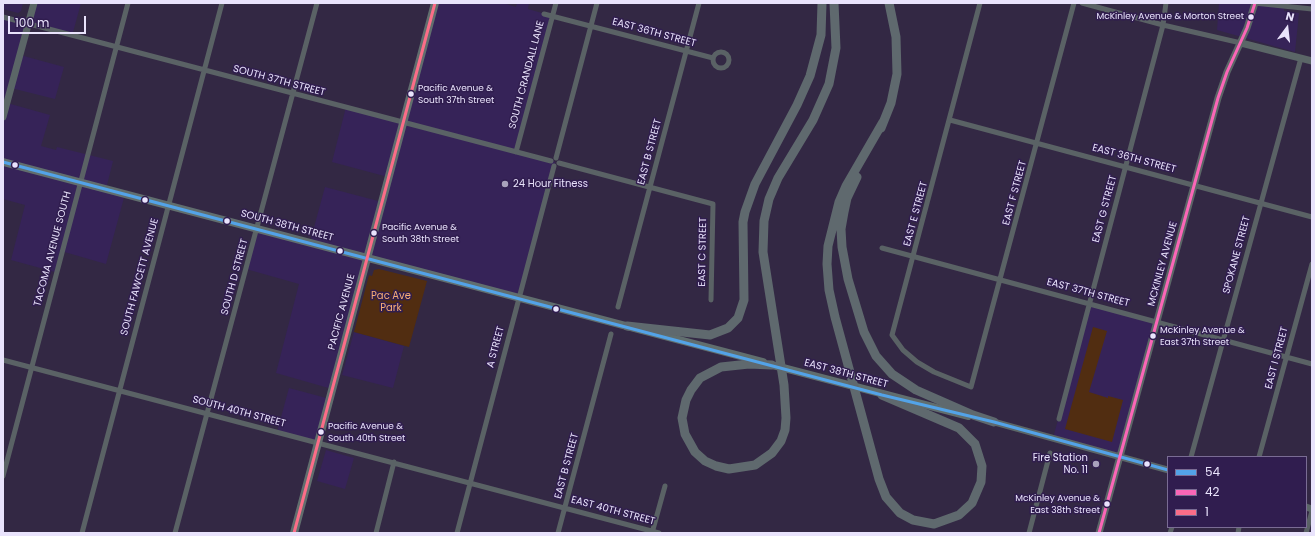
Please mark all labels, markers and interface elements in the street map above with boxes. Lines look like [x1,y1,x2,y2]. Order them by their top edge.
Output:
scale bar [10,8,88,34]
north arrow [1267,8,1307,48]
text: N [1284,8,1296,25]
place label: McKinley Avenue & Morton Street [1096,12,1244,22]
marker: McKinley Avenue & Morton Street [1246,12,1256,22]
text: 100 m [15,14,49,31]
street label: EAST 36TH STREET [611,16,697,50]
street label: SOUTH CRANDALL LANE [507,20,547,130]
street label: SOUTH 37TH STREET [232,63,326,99]
place label: Pacific Avenue & South 37th Street [418,84,494,105]
marker: Pacific Avenue & South 37th Street [406,89,416,99]
street label: EAST B STREET [635,118,665,186]
street label: EAST 36TH STREET [1091,142,1177,176]
street label: EAST F STREET [1001,159,1029,227]
unlabelled marker [10,160,20,170]
street label: EAST G STREET [1090,174,1120,244]
place label: 24 Hour Fitness [513,178,588,190]
marker: 24 Hour Fitness [500,179,510,189]
street label: EAST E STREET [902,180,930,248]
street label: TACOMA AVENUE SOUTH [32,190,74,308]
unlabelled marker [140,195,150,205]
street label: SOUTH 38TH STREET [239,208,335,244]
street label: SPOKANE STREET [1221,215,1253,295]
unlabelled marker [222,216,232,226]
street label: SOUTH FAWCETT AVENUE [119,217,161,337]
street label: EAST C STREET [696,217,710,287]
street label: MCKINLEY AVENUE [1146,220,1180,308]
place label: Pacific Avenue & South 38th Street [382,223,459,244]
marker: Pacific Avenue & South 38th Street [369,228,379,238]
street label: SOUTH D STREET [219,238,251,316]
unlabelled marker [335,246,345,256]
street label: PACIFIC AVENUE [326,273,358,351]
street label: EAST 37TH STREET [1045,276,1131,310]
park label: Pac Ave Park [371,290,411,314]
unlabelled marker [551,304,561,314]
street label: A STREET [485,325,507,369]
place label: McKinley Avenue & East 37th Street [1160,326,1245,347]
street label: EAST I STREET [1263,326,1291,390]
marker: McKinley Avenue & East 37th Street [1148,331,1158,341]
street label: EAST 38TH STREET [803,357,889,391]
street label: SOUTH 40TH STREET [191,394,287,430]
place label: Pacific Avenue & South 40th Street [328,422,405,443]
marker: Pacific Avenue & South 40th Street [316,427,326,437]
street label: EAST B STREET [552,432,582,500]
place label: Fire Station No. 11 [1033,452,1088,476]
legend [1167,456,1307,528]
marker: Fire Station No. 11 [1091,459,1101,469]
unlabelled marker [1142,459,1152,469]
text: 54 [1205,463,1220,480]
text: 42 [1205,483,1219,500]
street label: EAST 40TH STREET [570,494,656,528]
place label: McKinley Avenue & East 38th Street [1015,494,1100,515]
marker: McKinley Avenue & East 38th Street [1102,499,1112,509]
text: 1 [1205,503,1209,520]

